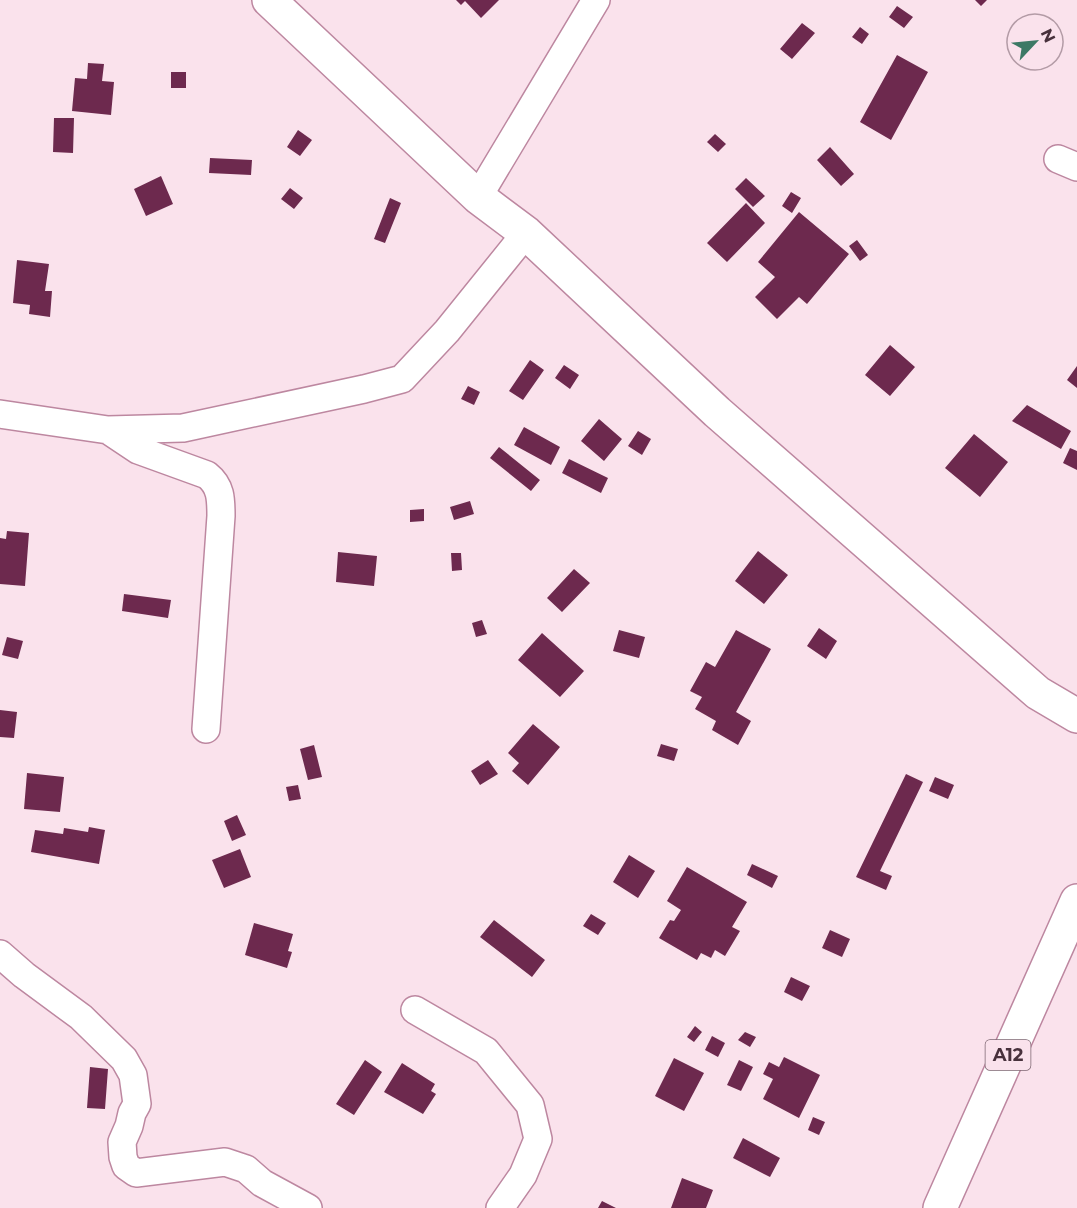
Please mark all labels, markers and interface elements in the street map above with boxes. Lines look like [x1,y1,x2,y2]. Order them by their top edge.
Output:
north arrow [1005,12,1065,72]
text: N [1037,26,1059,46]
road number: A12 [986,1040,1030,1070]

